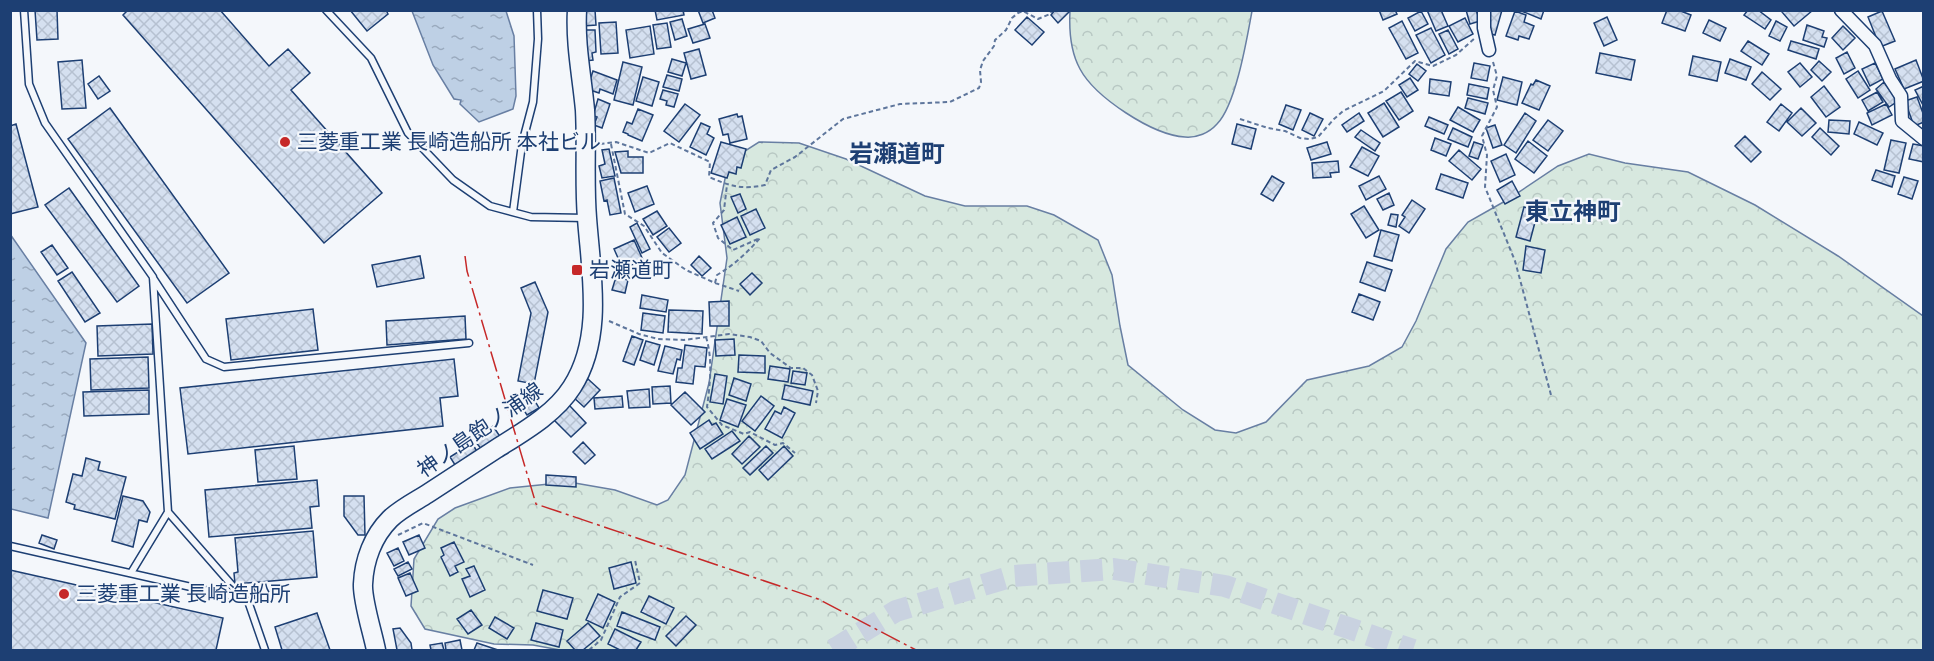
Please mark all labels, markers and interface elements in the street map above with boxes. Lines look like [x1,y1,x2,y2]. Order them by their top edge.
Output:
place label: 三菱重工業 長崎造船所 本社ビル [297,127,601,155]
marker: 三菱重工業 長崎造船所 本社ビル [278,135,292,149]
district label: 岩瀬道町 [849,137,945,169]
district label: 東立神町 [1525,195,1621,227]
place label: 岩瀬道町 [589,255,673,283]
marker: 岩瀬道町 [570,263,584,277]
street label: 神ノ島飽ノ浦線 [411,376,548,483]
place label: 三菱重工業 長崎造船所 [76,579,291,607]
marker: 三菱重工業 長崎造船所 [57,587,71,601]

